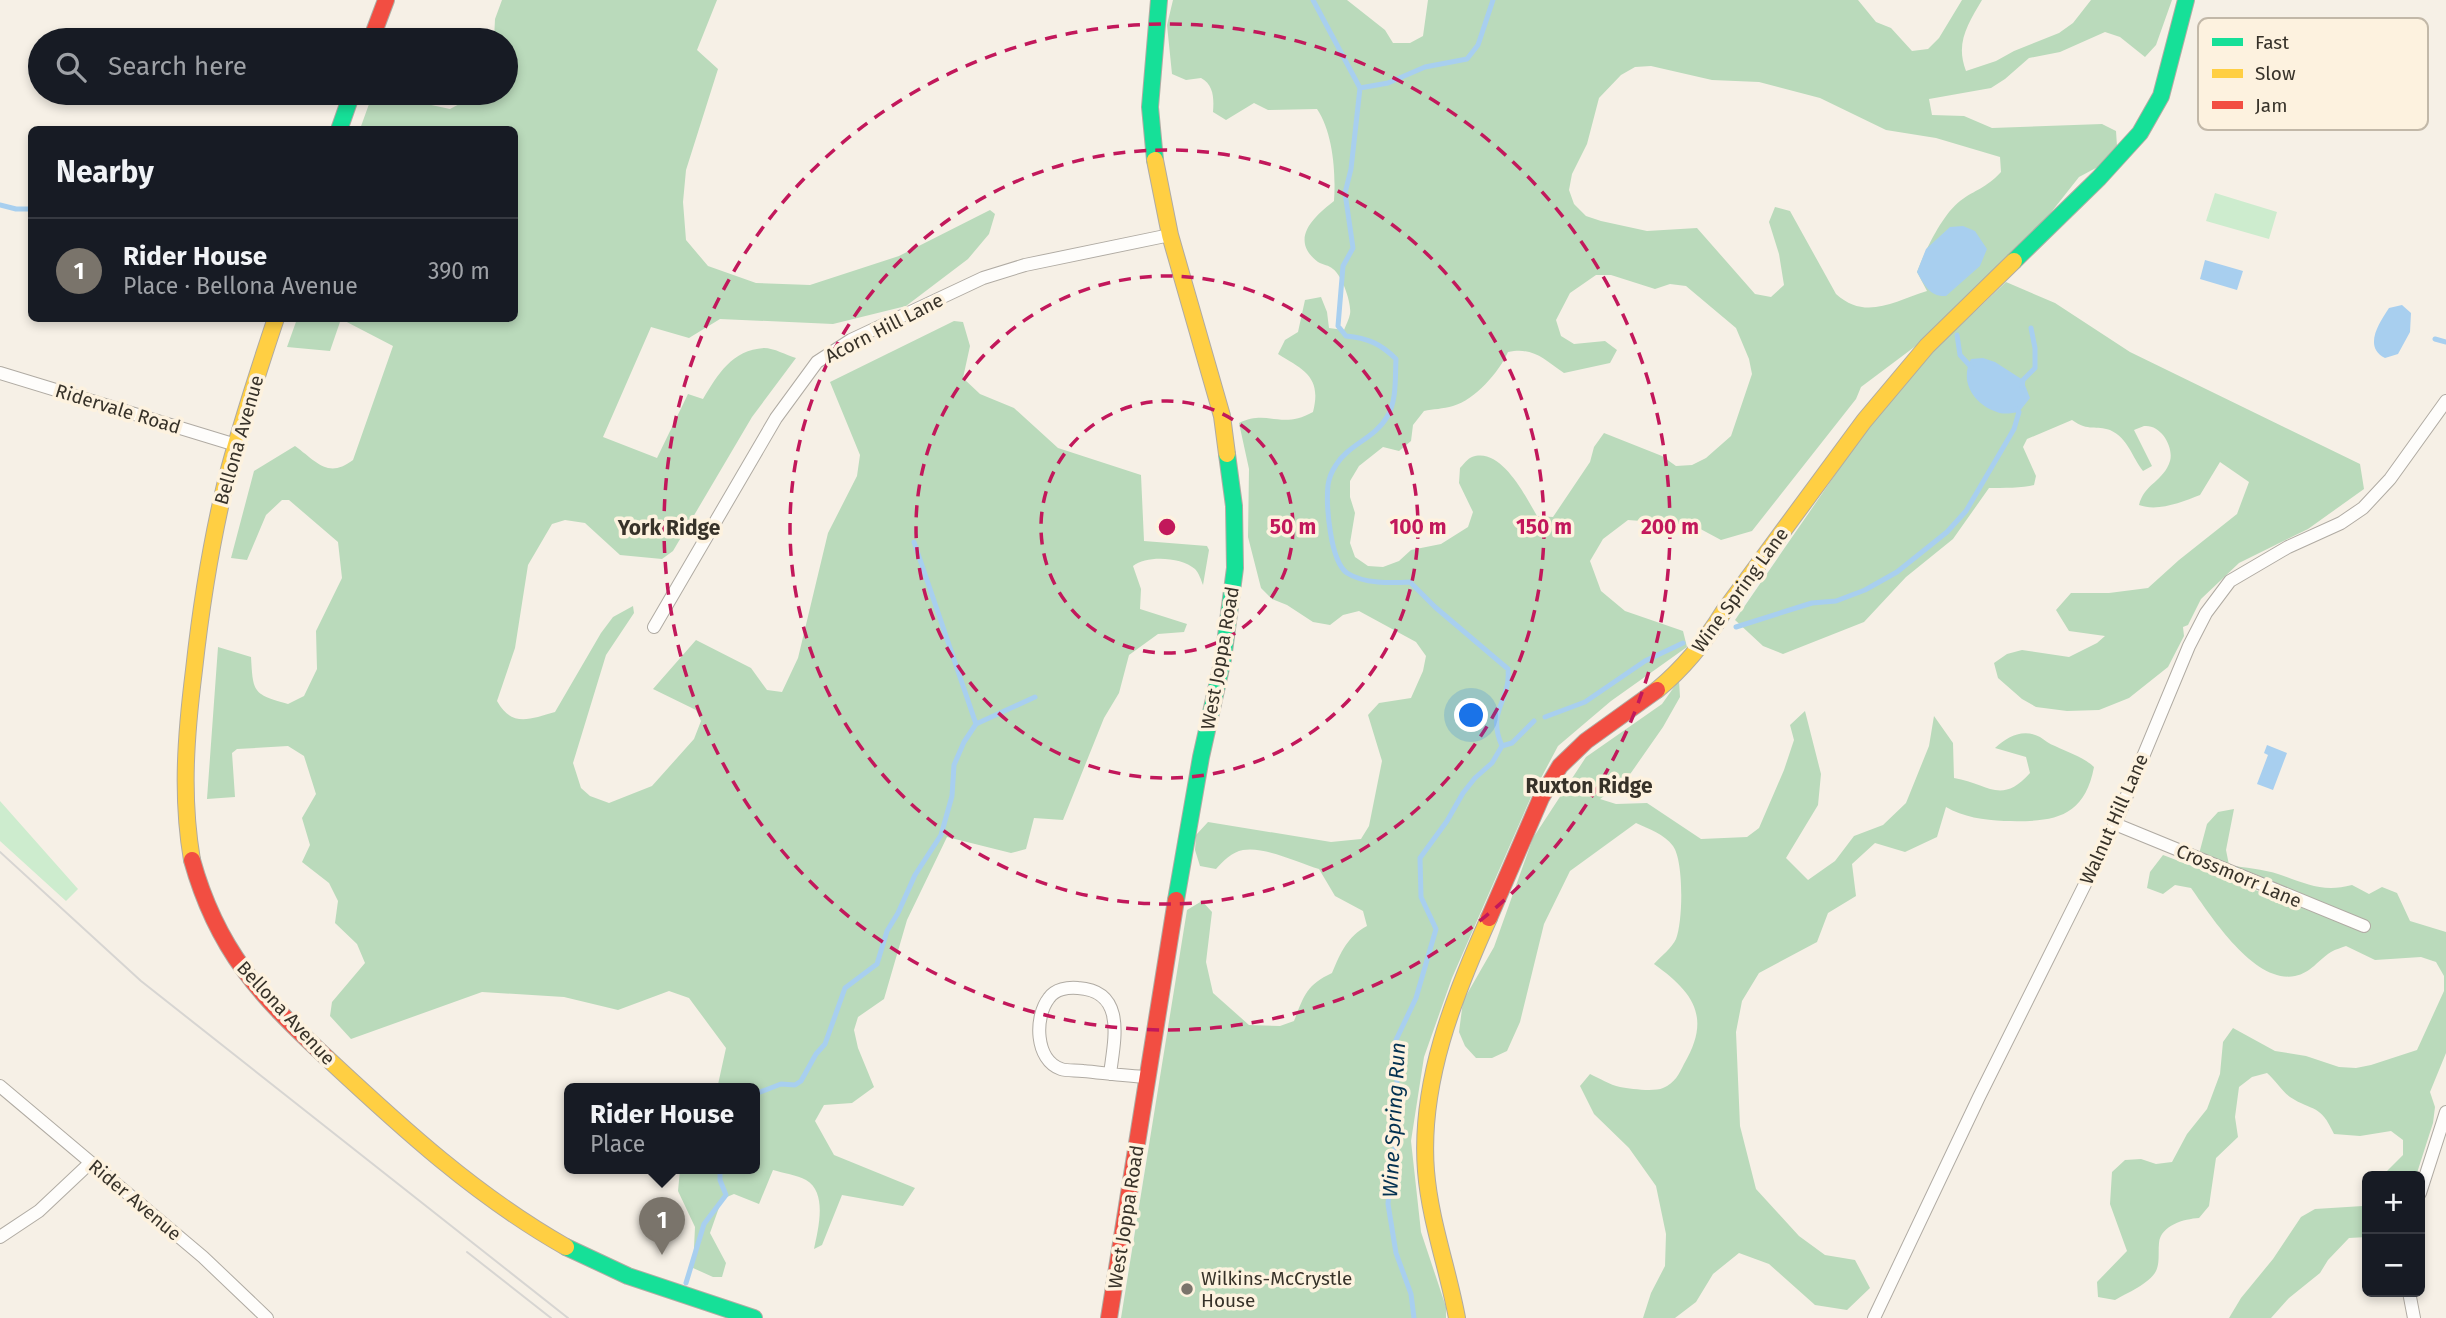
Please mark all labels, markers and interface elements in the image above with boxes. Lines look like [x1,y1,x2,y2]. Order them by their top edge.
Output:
legend [2198,18,2428,130]
search box [28,28,518,105]
text: Fast [2255,31,2289,54]
icon: search [52,48,90,86]
text: Search here [108,51,247,82]
text: Slow [2255,62,2296,85]
text: Jam [2255,94,2287,117]
text: Nearby [56,154,154,190]
text: Rider House [123,241,267,272]
text: 1 [74,257,84,285]
text: 390 m [428,257,490,285]
text: Place · Bellona Avenue [123,272,358,300]
street label: Acorn Hill Lane [821,288,947,368]
street label: Bellona Avenue [210,373,268,507]
street label: Ridervale Road [53,379,183,439]
text: 50 m [1270,514,1316,540]
text: 100 m [1389,514,1447,540]
text: 150 m [1516,514,1572,540]
text: 200 m [1641,514,1699,540]
district label: York Ridge [617,515,721,541]
centre of rings [1155,515,1179,539]
street label: Wine Spring Lane [1687,523,1793,657]
street label: West Joppa Road [1196,585,1244,731]
your location [1454,698,1488,732]
street label: Walnut Hill Lane [2075,750,2153,888]
district label: Ruxton Ridge [1526,773,1653,799]
street label: Crossmorr Lane [2173,839,2305,913]
street label: Bellona Avenue [232,956,340,1070]
water label: Wine Spring Run [1377,1042,1411,1198]
popup [564,1083,760,1174]
text: Rider House [590,1099,734,1130]
text: Place [590,1130,645,1158]
street label: West Joppa Road [1103,1144,1149,1290]
street label: Rider Avenue [84,1155,186,1245]
map controls [2362,1171,2425,1297]
button: + [2362,1171,2425,1234]
pin: 1 [639,1197,685,1255]
button: − [2362,1234,2425,1297]
place label: Wilkins-McCrystle House [1201,1267,1352,1312]
marker: Wilkins-McCrystle House [1179,1281,1195,1297]

